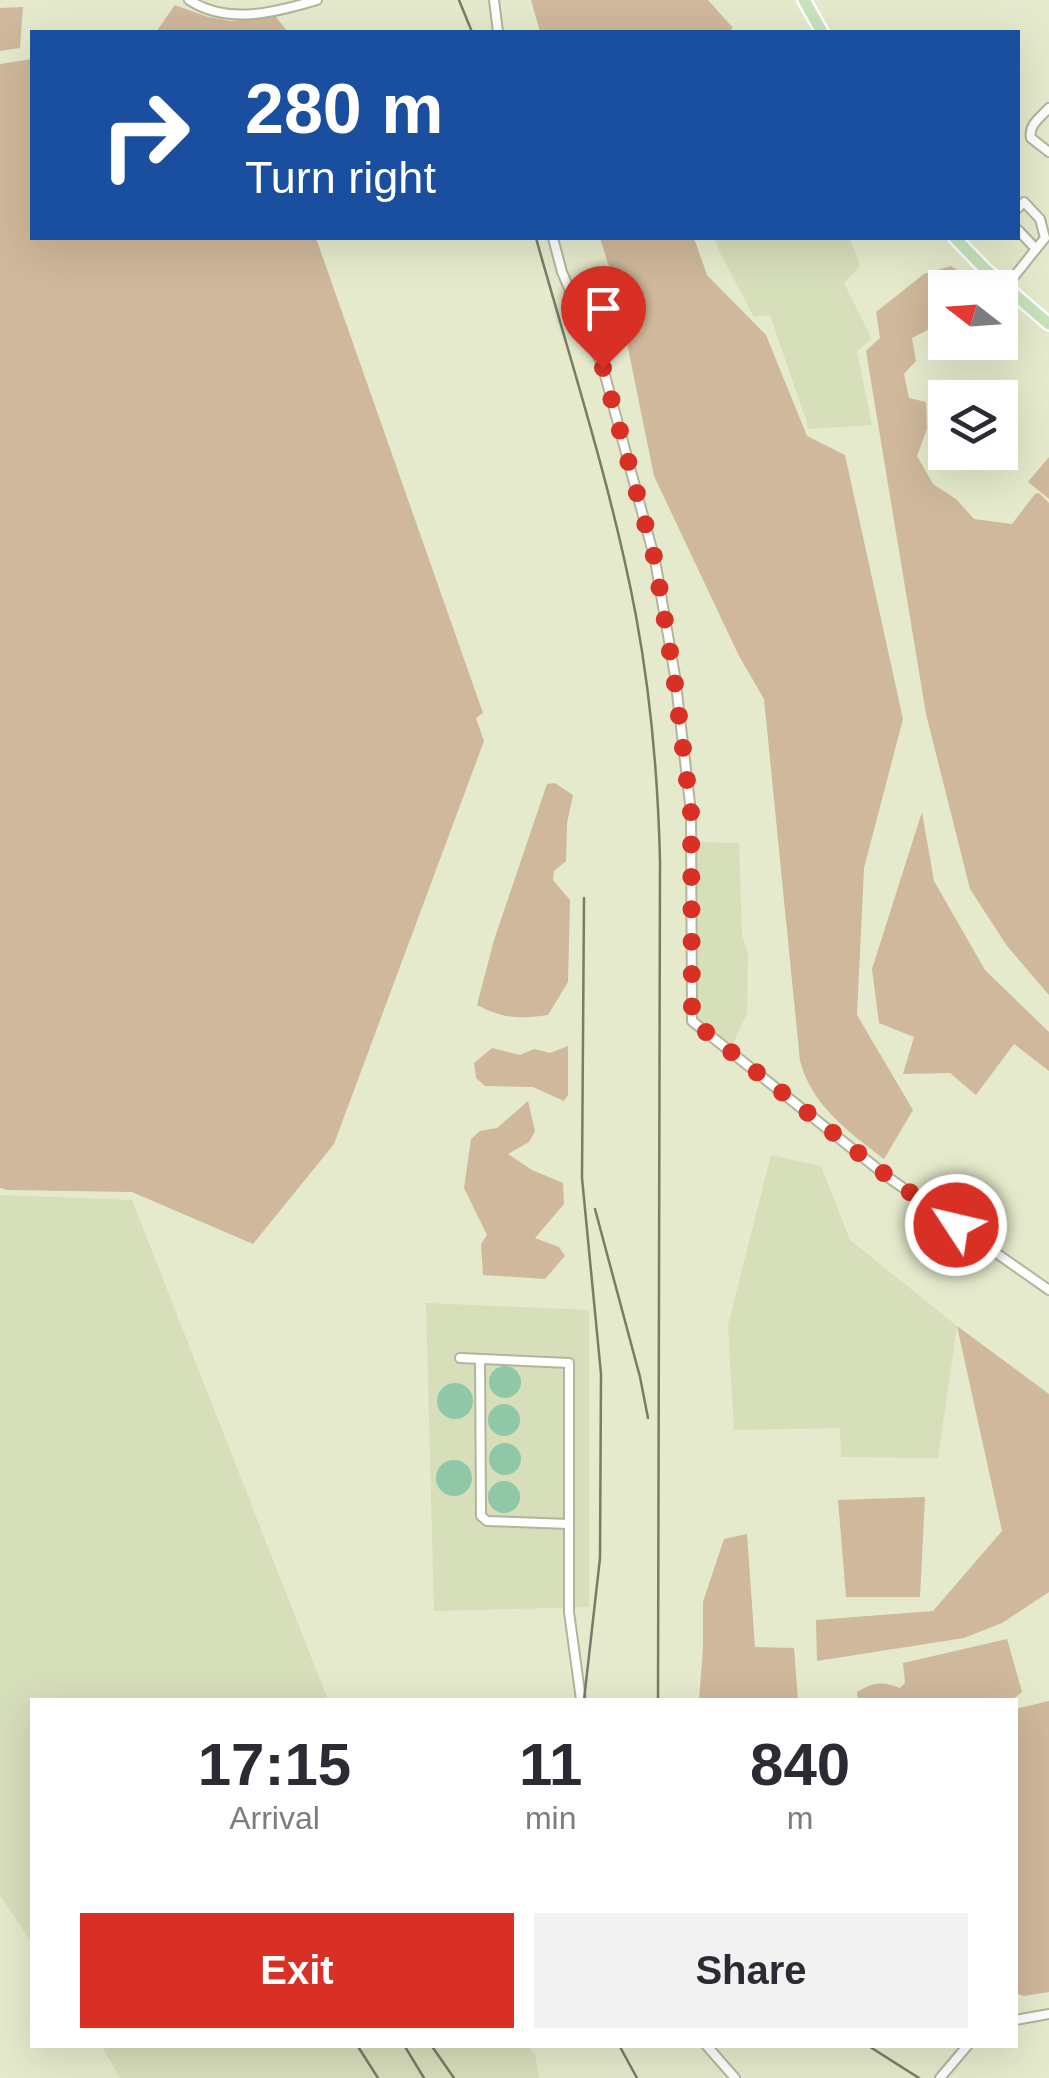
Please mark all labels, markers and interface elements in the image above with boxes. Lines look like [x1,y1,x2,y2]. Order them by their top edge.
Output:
icon: right [80,70,210,200]
text: 280 m [245,70,443,148]
text: Turn right [245,152,436,203]
pin [561,266,646,369]
north arrow [928,270,1018,360]
map controls [928,270,1018,470]
icon: arrive [576,281,631,336]
button: layers [928,380,1018,470]
position arrow [904,1173,1008,1277]
text: 17:15 [198,1731,351,1798]
text: 11 [519,1731,582,1798]
text: 840 [750,1731,850,1798]
text: Arrival [229,1800,320,1836]
text: min [525,1800,576,1836]
text: m [787,1800,813,1836]
button: Exit [80,1913,514,2028]
button: Share [534,1913,968,2028]

